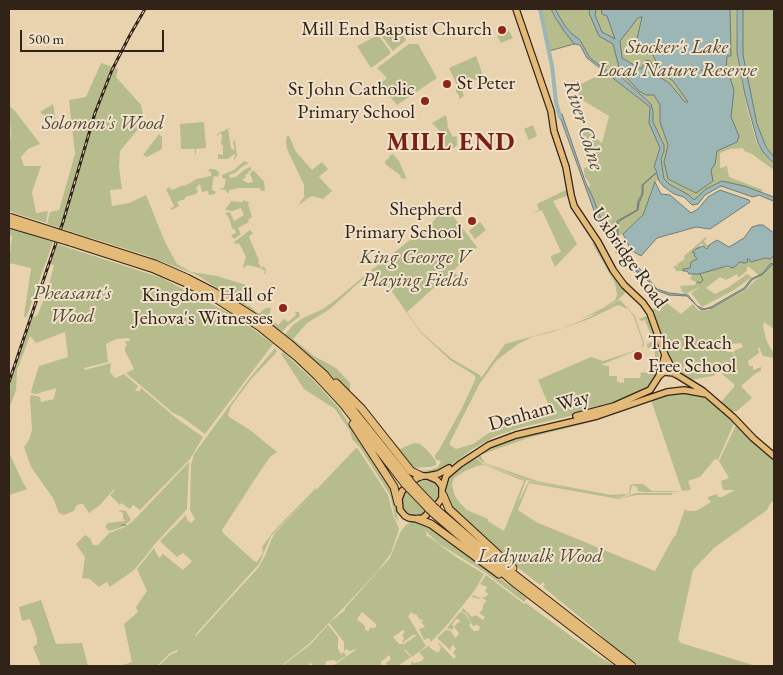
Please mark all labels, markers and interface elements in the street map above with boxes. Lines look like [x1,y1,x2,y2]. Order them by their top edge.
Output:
place label: Mill End Baptist Church [301,18,492,42]
scale bar [22,20,166,52]
marker: Mill End Baptist Church [496,24,508,36]
text: 500 m [28,29,64,48]
park label: Stocker's Lake Local Nature Reserve [597,36,757,83]
place label: St Peter [457,72,515,96]
water label: River Colne [557,77,609,173]
place label: St John Catholic Primary School [288,78,415,125]
marker: St Peter [441,78,453,90]
marker: St John Catholic Primary School [419,95,431,107]
park label: Solomon's Wood [42,112,164,136]
district label: MILL END [386,128,516,158]
place label: Shepherd Primary School [344,198,462,245]
street label: Uxbridge Road [585,203,673,313]
marker: Shepherd Primary School [466,215,478,227]
park label: King George V Playing Fields [360,246,470,293]
park label: Pheasant's Wood [33,282,111,329]
place label: Kingdom Hall of Jehova's Witnesses [133,284,273,331]
marker: Kingdom Hall of Jehova's Witnesses [277,302,289,314]
place label: The Reach Free School [648,332,736,379]
marker: The Reach Free School [632,350,644,362]
street label: Denham Way [486,385,592,437]
park label: Ladywalk Wood [478,545,602,569]

